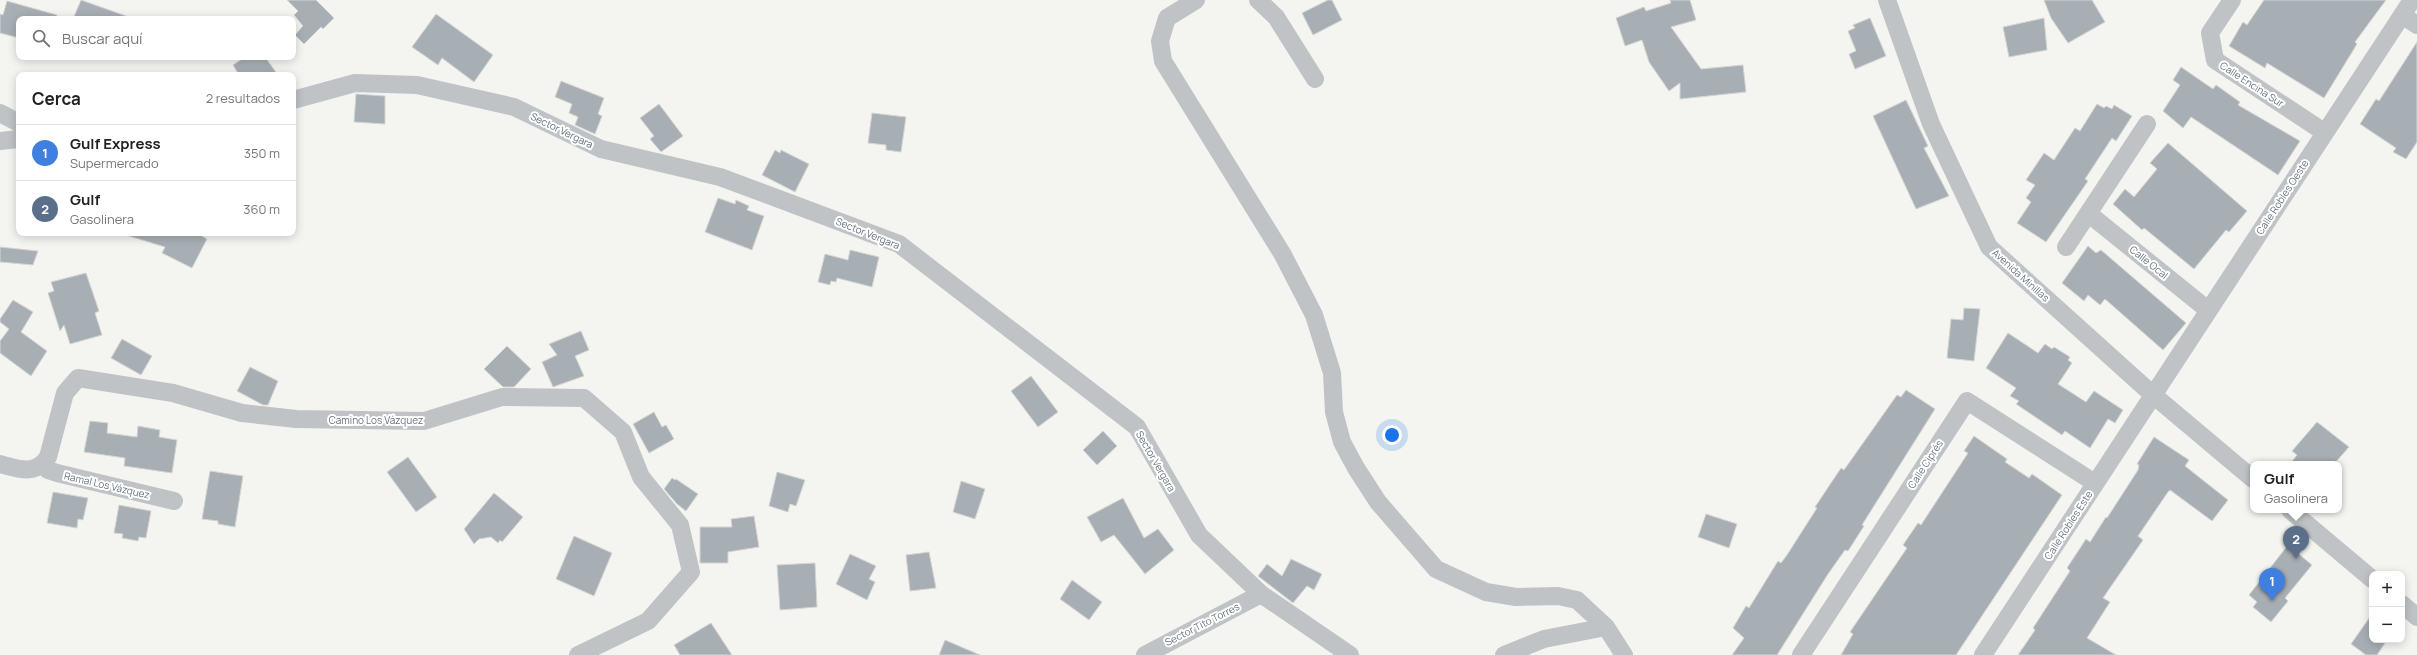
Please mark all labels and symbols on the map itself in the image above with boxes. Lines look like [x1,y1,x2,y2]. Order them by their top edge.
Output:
street label: Calle Encina Sur [2217,58,2287,110]
street label: Sector Vergara [528,109,596,151]
street label: Calle Robles Oeste [2252,157,2312,237]
street label: Sector Vergara [834,214,902,252]
street label: Calle Ocal [2127,242,2171,282]
street label: Avenida Minillas [1989,245,2053,305]
street label: Camino Los Vázquez [329,413,423,427]
your location [1382,425,1402,445]
street label: Sector Vergara [1133,428,1179,494]
street label: Calle Ciprés [1904,437,1946,491]
street label: Ramal Los Vázquez [63,468,151,502]
street label: Calle Robles Este [2041,488,2096,562]
pin: 2 [2283,526,2309,559]
pin: 1 [2259,568,2285,601]
street label: Sector Tito Torres [1162,599,1242,649]

